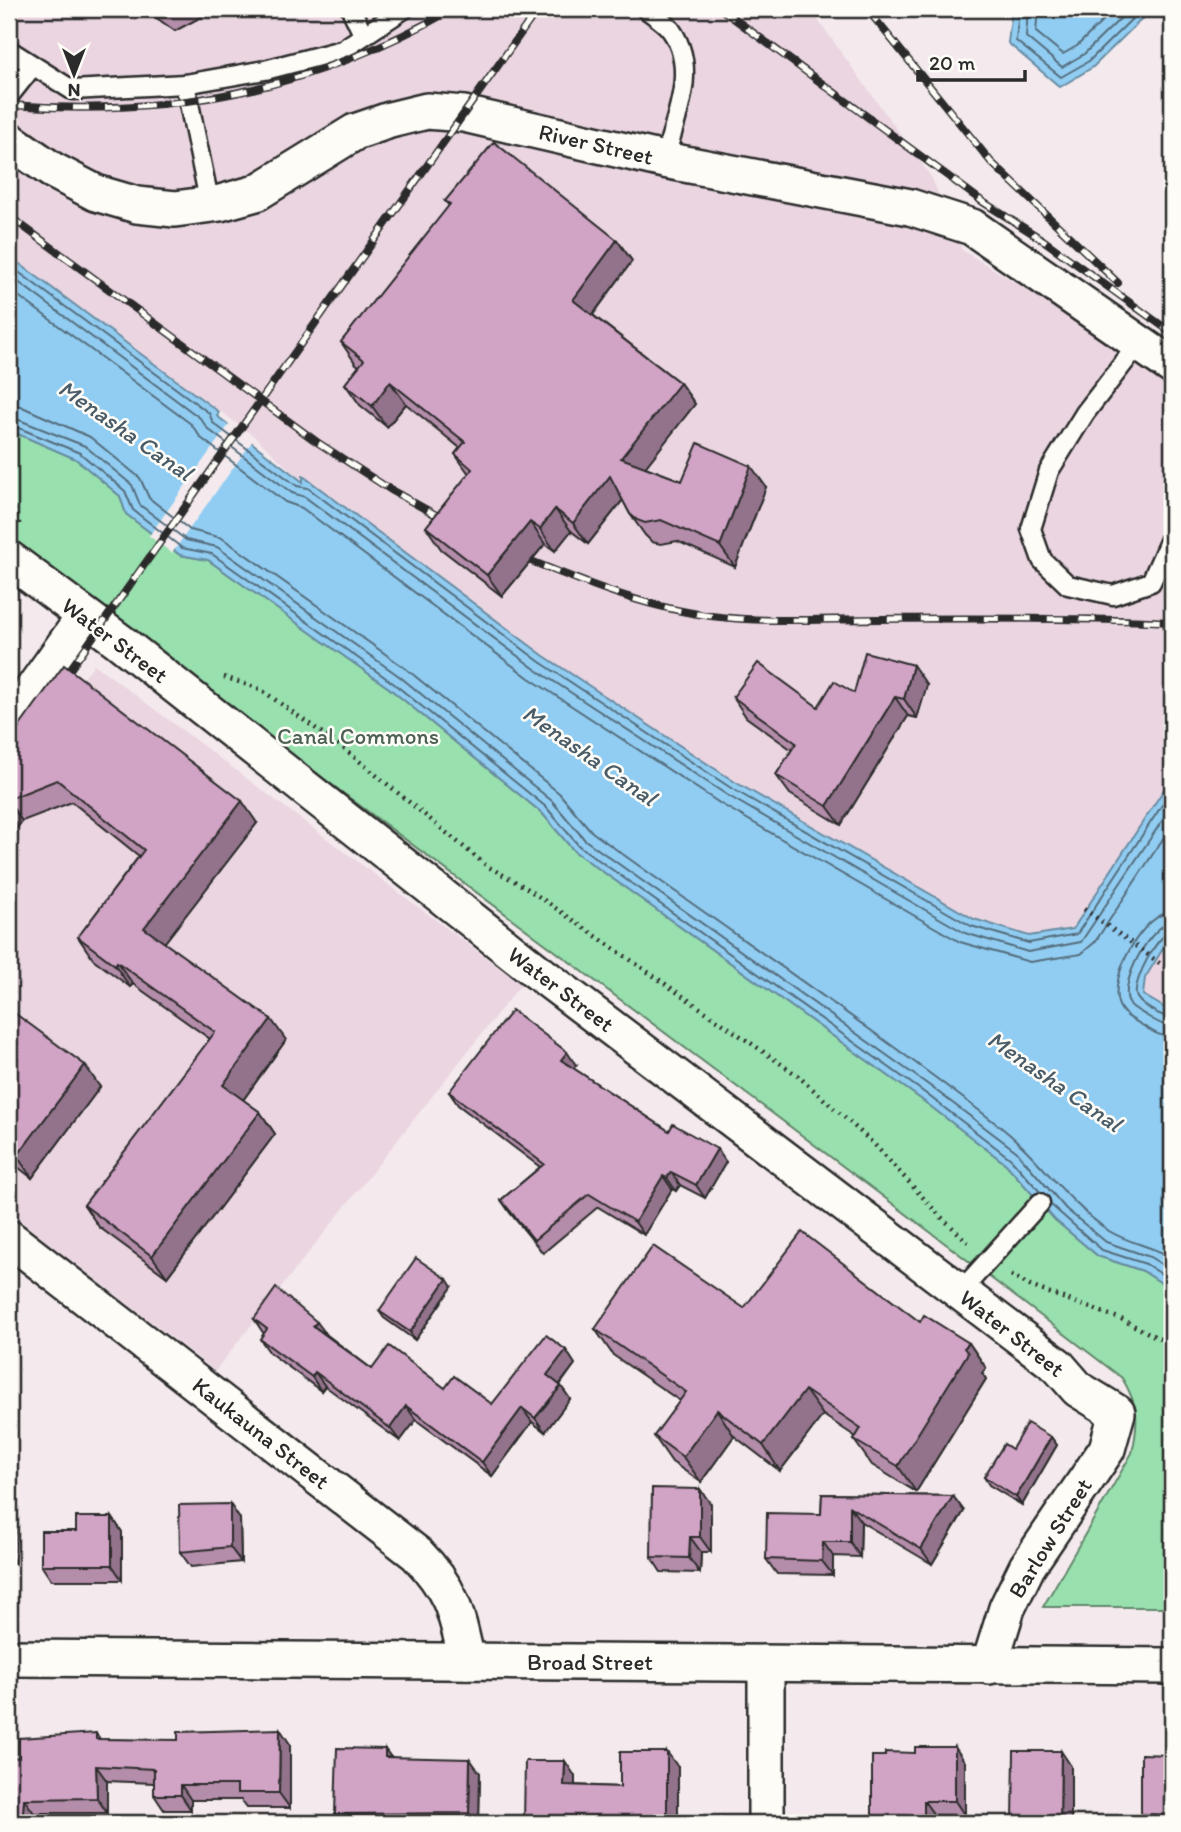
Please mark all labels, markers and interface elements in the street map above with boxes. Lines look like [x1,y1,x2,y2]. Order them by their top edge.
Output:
north arrow [38,38,108,108]
scale bar [918,38,1025,82]
text: 20 m [929,50,976,75]
text: N [68,79,80,102]
street label: River Street [536,117,656,171]
water label: Menasha Canal [53,373,200,488]
street label: Water Street [56,591,174,689]
water label: Menasha Canal [517,698,664,813]
park label: Canal Commons [277,722,439,750]
street label: Water Street [502,940,620,1038]
water label: Menasha Canal [982,1024,1129,1139]
street label: Water Street [954,1283,1070,1383]
street label: Kaukauna Street [187,1371,335,1495]
street label: Barlow Street [1002,1473,1098,1603]
street label: Broad Street [527,1648,653,1676]

